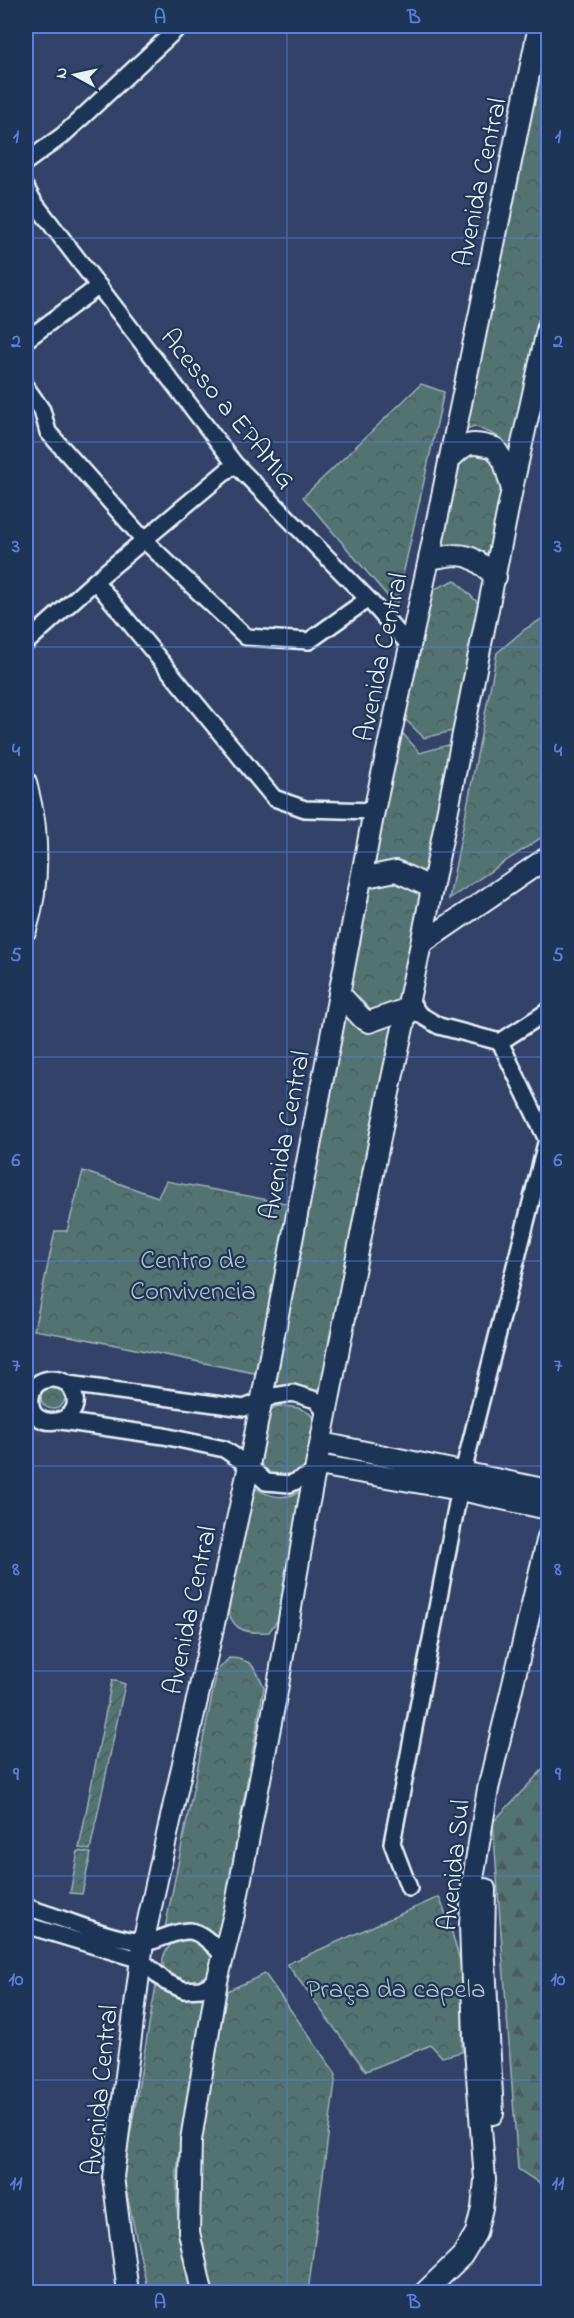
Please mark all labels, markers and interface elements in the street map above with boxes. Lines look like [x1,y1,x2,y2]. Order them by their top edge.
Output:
text: A [154,4,166,33]
text: B [406,4,421,33]
north arrow [45,45,105,105]
text: N [49,66,75,80]
street label: Avenida Central [445,95,518,270]
text: 1 [13,123,20,152]
text: 1 [555,123,562,152]
street label: Acesso a EPAMIG [150,321,304,498]
text: 2 [10,328,21,357]
text: 2 [552,328,563,357]
text: 3 [11,533,20,562]
text: 3 [553,533,562,562]
street label: Avenida Central [346,570,419,745]
text: 4 [12,737,21,766]
text: 4 [554,737,563,766]
text: 5 [10,942,22,971]
text: 5 [552,942,564,971]
street label: Avenida Central [251,1048,322,1223]
text: 6 [12,1147,21,1176]
text: 6 [554,1147,563,1176]
park label: Centro de Convivencia [130,1242,256,1312]
text: 7 [12,1352,21,1381]
text: 7 [554,1352,563,1381]
street label: Avenida Central [155,1523,228,1698]
text: 8 [11,1556,20,1585]
text: 8 [553,1556,562,1585]
text: 9 [12,1761,20,1790]
text: 9 [554,1761,562,1790]
street label: Avenida Sul [429,1798,482,1933]
text: 10 [9,1966,24,1995]
text: 10 [551,1966,566,1995]
park label: Praça da capela [306,1971,486,2010]
street label: Avenida Central [73,2003,130,2178]
text: 11 [10,2170,23,2199]
text: 11 [552,2170,565,2199]
text: A [154,2289,166,2318]
text: B [406,2289,421,2318]

